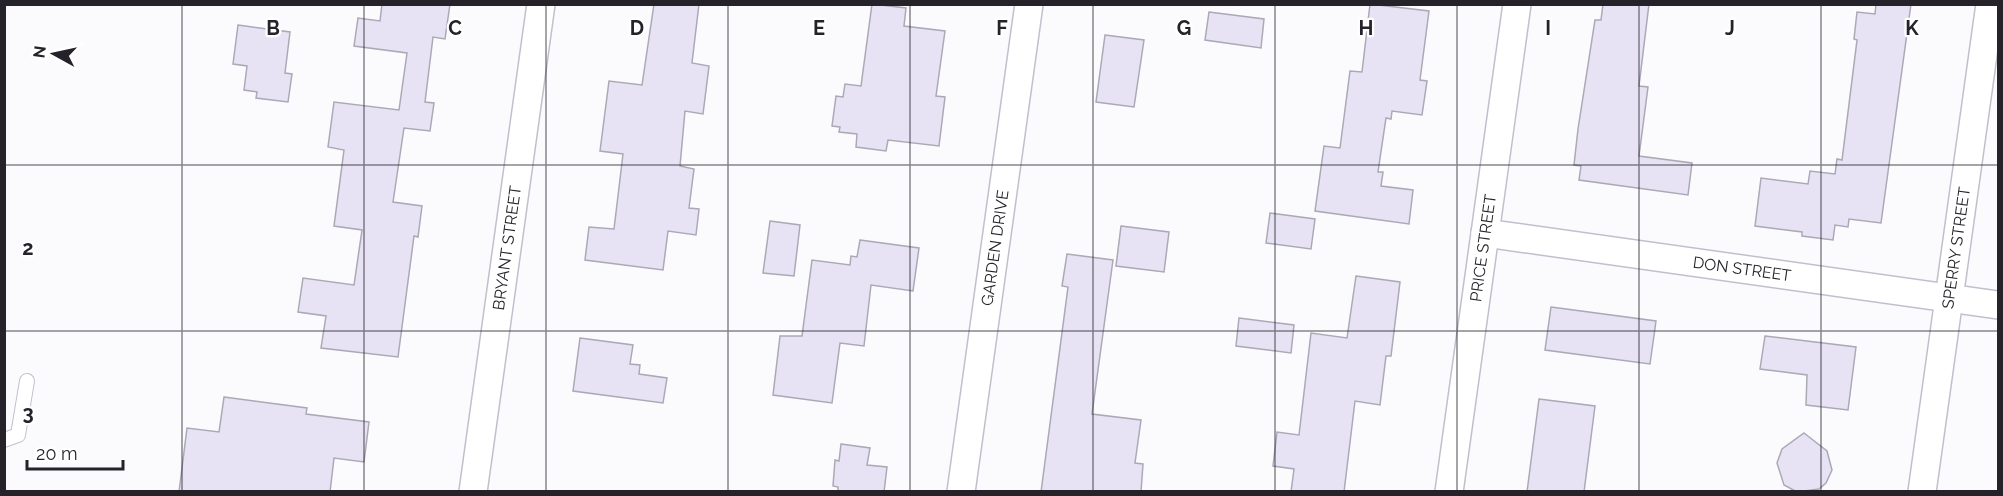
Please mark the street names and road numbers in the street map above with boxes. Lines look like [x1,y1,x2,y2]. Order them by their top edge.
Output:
street label: BRYANT STREET [489,184,525,311]
street label: SPERRY STREET [1938,186,1974,310]
street label: GARDEN DRIVE [977,189,1013,307]
street label: PRICE STREET [1466,193,1500,303]
street label: DON STREET [1692,253,1793,285]

